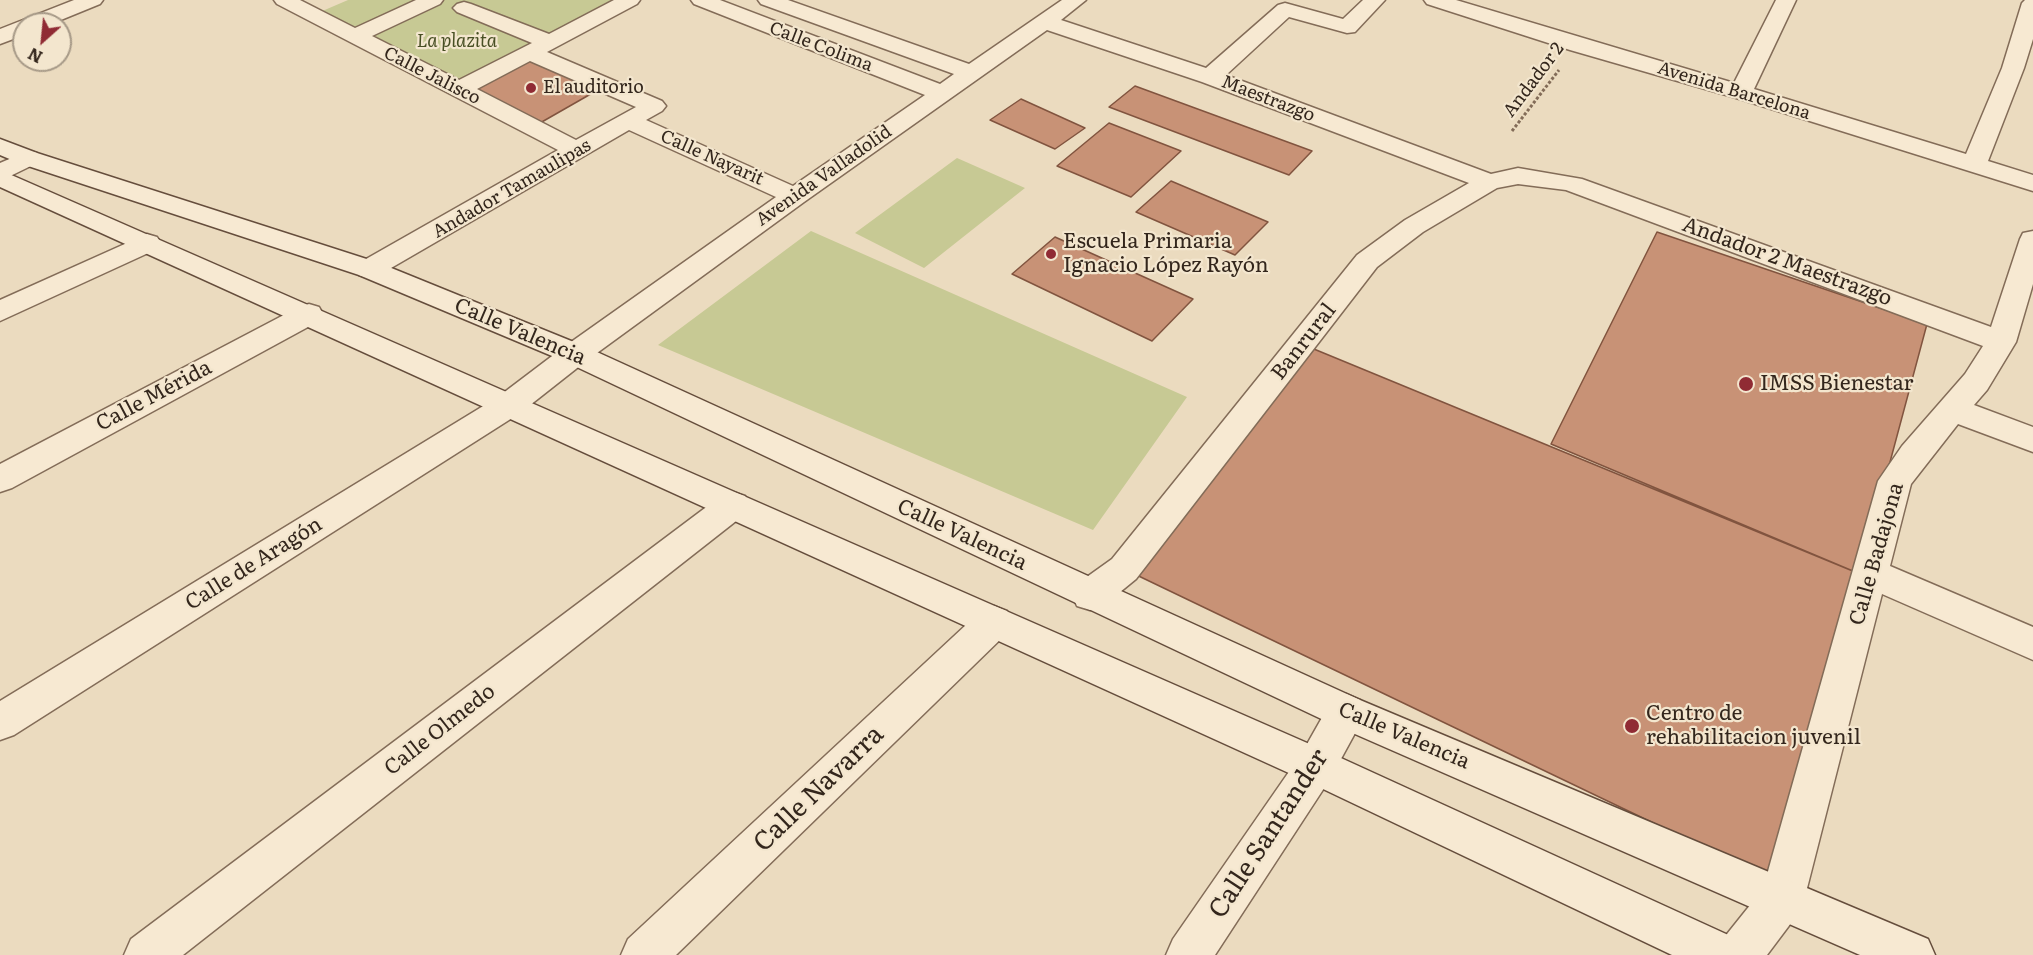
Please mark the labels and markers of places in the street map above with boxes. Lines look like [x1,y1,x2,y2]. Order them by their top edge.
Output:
place label: El auditorio [543,77,644,99]
marker: El auditorio [524,81,538,95]
place label: Escuela Primaria Ignacio López Rayón [1063,229,1269,279]
marker: Escuela Primaria Ignacio López Rayón [1044,247,1058,261]
place label: IMSS Bienestar [1760,371,1913,397]
marker: IMSS Bienestar [1737,375,1755,393]
place label: Centro de rehabilitacion juvenil [1646,701,1861,751]
marker: Centro de rehabilitacion juvenil [1623,717,1641,735]

